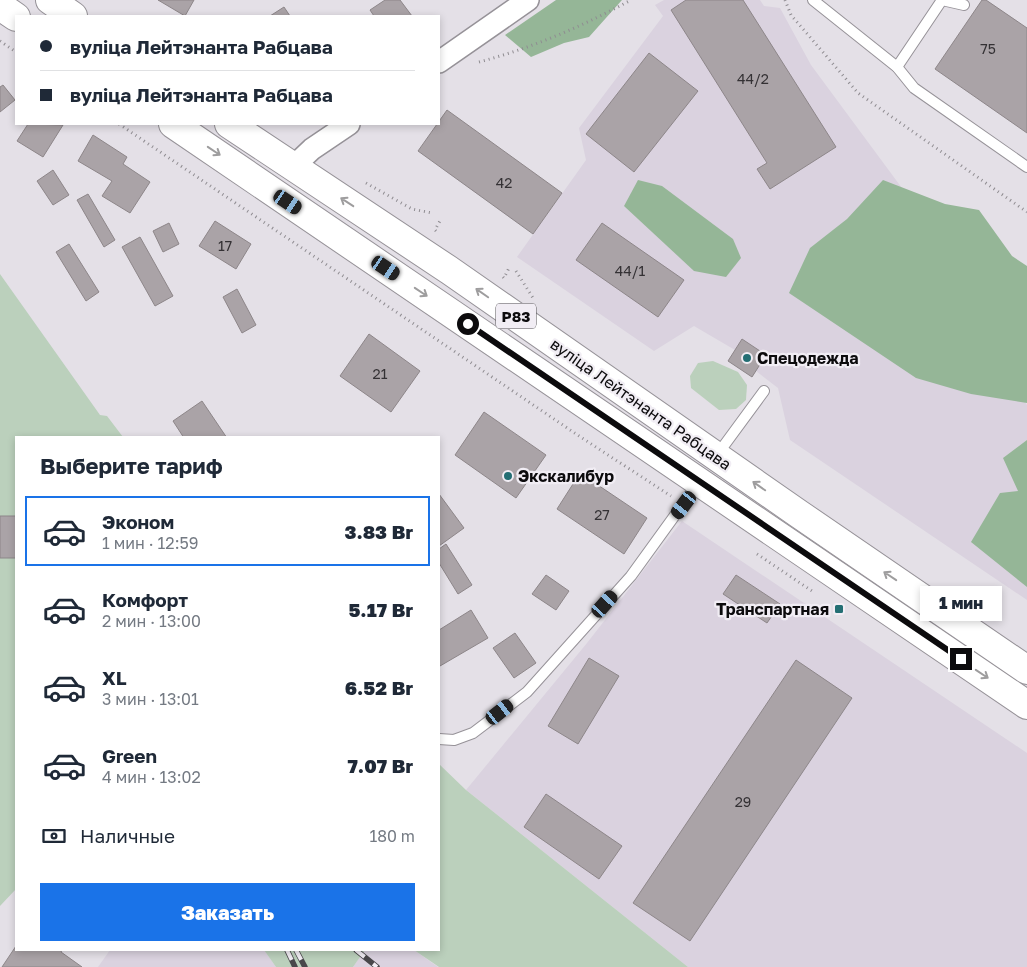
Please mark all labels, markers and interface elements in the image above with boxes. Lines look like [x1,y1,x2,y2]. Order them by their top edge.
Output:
text: вуліца Лейтэнанта Рабцава [70,35,333,58]
house number: 75 [980,40,996,57]
house number: 44/2 [737,70,769,87]
text: вуліца Лейтэнанта Рабцава [70,83,333,106]
one-way arrow [206,146,220,156]
house number: 42 [496,174,512,191]
car [271,187,304,217]
one-way arrow [340,197,354,208]
house number: 17 [218,237,232,254]
car [369,253,402,283]
house number: 44/1 [615,262,646,279]
one-way arrow [413,287,427,297]
one-way arrow [475,288,489,298]
road number: Р83 [496,304,536,328]
route start [457,313,479,335]
street label: вуліца Лейтэнанта Рабцава [547,334,735,474]
place label: Спецодежда [757,348,859,368]
marker: Спецодежда [741,352,753,364]
house number: 21 [373,365,388,382]
text: Выберите тариф [40,452,223,479]
place label: Экскалибур [518,466,614,486]
marker: Экскалибур [502,470,514,482]
one-way arrow [752,481,766,491]
car [668,489,699,521]
house number: 27 [594,506,610,523]
icon: car [42,509,87,554]
text: Эконом [102,510,174,533]
text: 3.83 Br [344,520,413,543]
text: 1 мин · 12:59 [102,533,198,553]
one-way arrow [883,571,897,581]
callout: 1 мин [920,586,1002,622]
icon: car [42,587,87,632]
text: Комфорт [102,588,188,611]
car [589,588,620,620]
text: 1 мин [939,593,983,613]
text: 5.17 Br [348,598,413,621]
place label: Транспартная [716,599,829,619]
marker: Транспартная [833,603,845,615]
text: 2 мин · 13:00 [102,611,201,631]
route end [950,648,972,670]
icon: car [42,665,87,710]
text: XL [102,666,127,689]
one-way arrow [975,669,989,679]
text: 6.52 Br [345,676,413,699]
text: 3 мин · 13:01 [102,689,199,709]
car [483,697,516,727]
icon: car [42,743,87,788]
text: Green [102,744,157,767]
text: 7.07 Br [347,754,413,777]
text: 4 мин · 13:02 [102,767,201,787]
house number: 29 [735,793,751,810]
icon: cash [40,822,68,850]
text: Наличные [80,824,175,847]
text: 180 m [369,826,415,846]
button: Заказать [40,883,415,941]

